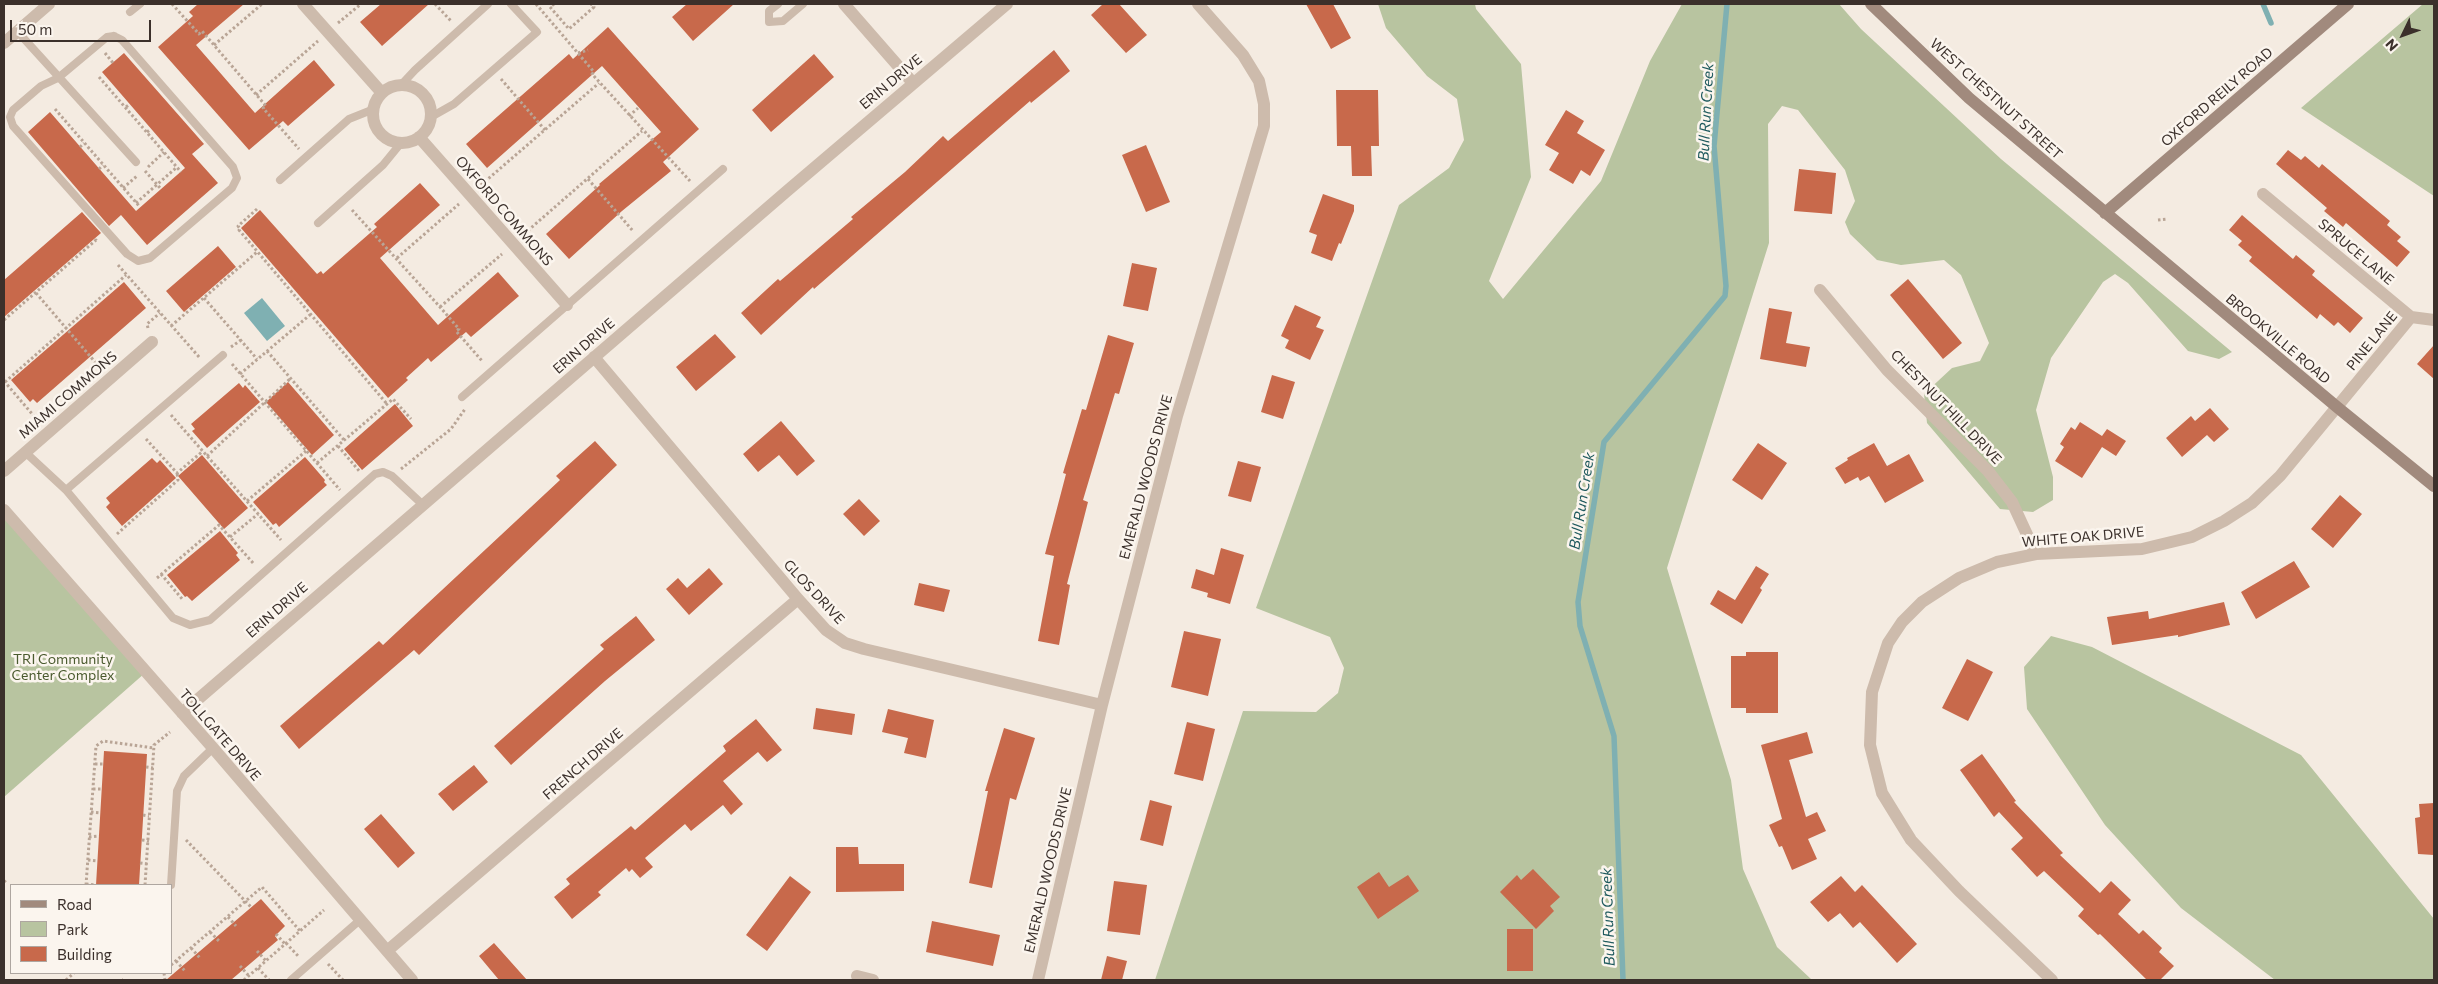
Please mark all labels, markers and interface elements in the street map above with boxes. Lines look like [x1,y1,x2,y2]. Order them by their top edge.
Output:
scale bar [12,10,154,42]
north arrow [2378,10,2428,60]
text: 50 m [18,20,52,38]
street label: WEST CHESTNUT STREET [1926,35,2066,163]
text: N [2382,36,2401,55]
street label: OXFORD REILY ROAD [2158,44,2276,150]
street label: ERIN DRIVE [856,51,926,113]
water label: Bull Run Creek [1694,62,1718,162]
street label: OXFORD COMMONS [452,153,556,269]
street label: SPRUCE LANE [2315,216,2397,288]
street label: BROOKVILLE ROAD [2222,290,2334,388]
street label: PINE LANE [2343,308,2401,374]
street label: ERIN DRIVE [550,315,618,377]
street label: CHESTNUT HILL DRIVE [1887,346,2005,468]
street label: MIAMI COMMONS [16,348,120,442]
street label: EMERALD WOODS DRIVE [1116,393,1176,561]
water label: Bull Run Creek [1565,451,1599,551]
street label: WHITE OAK DRIVE [2021,523,2145,551]
street label: GLOS DRIVE [780,556,848,628]
street label: ERIN DRIVE [243,579,311,641]
park label: TRI Community Center Complex [11,651,115,684]
street label: TOLLGATE DRIVE [176,686,264,784]
street label: FRENCH DRIVE [540,725,626,803]
street label: EMERALD WOODS DRIVE [1021,785,1075,955]
water label: Bull Run Creek [1597,868,1619,966]
legend [10,884,172,974]
text: Road [57,895,92,913]
text: Park [57,920,88,938]
text: Building [57,945,112,963]

